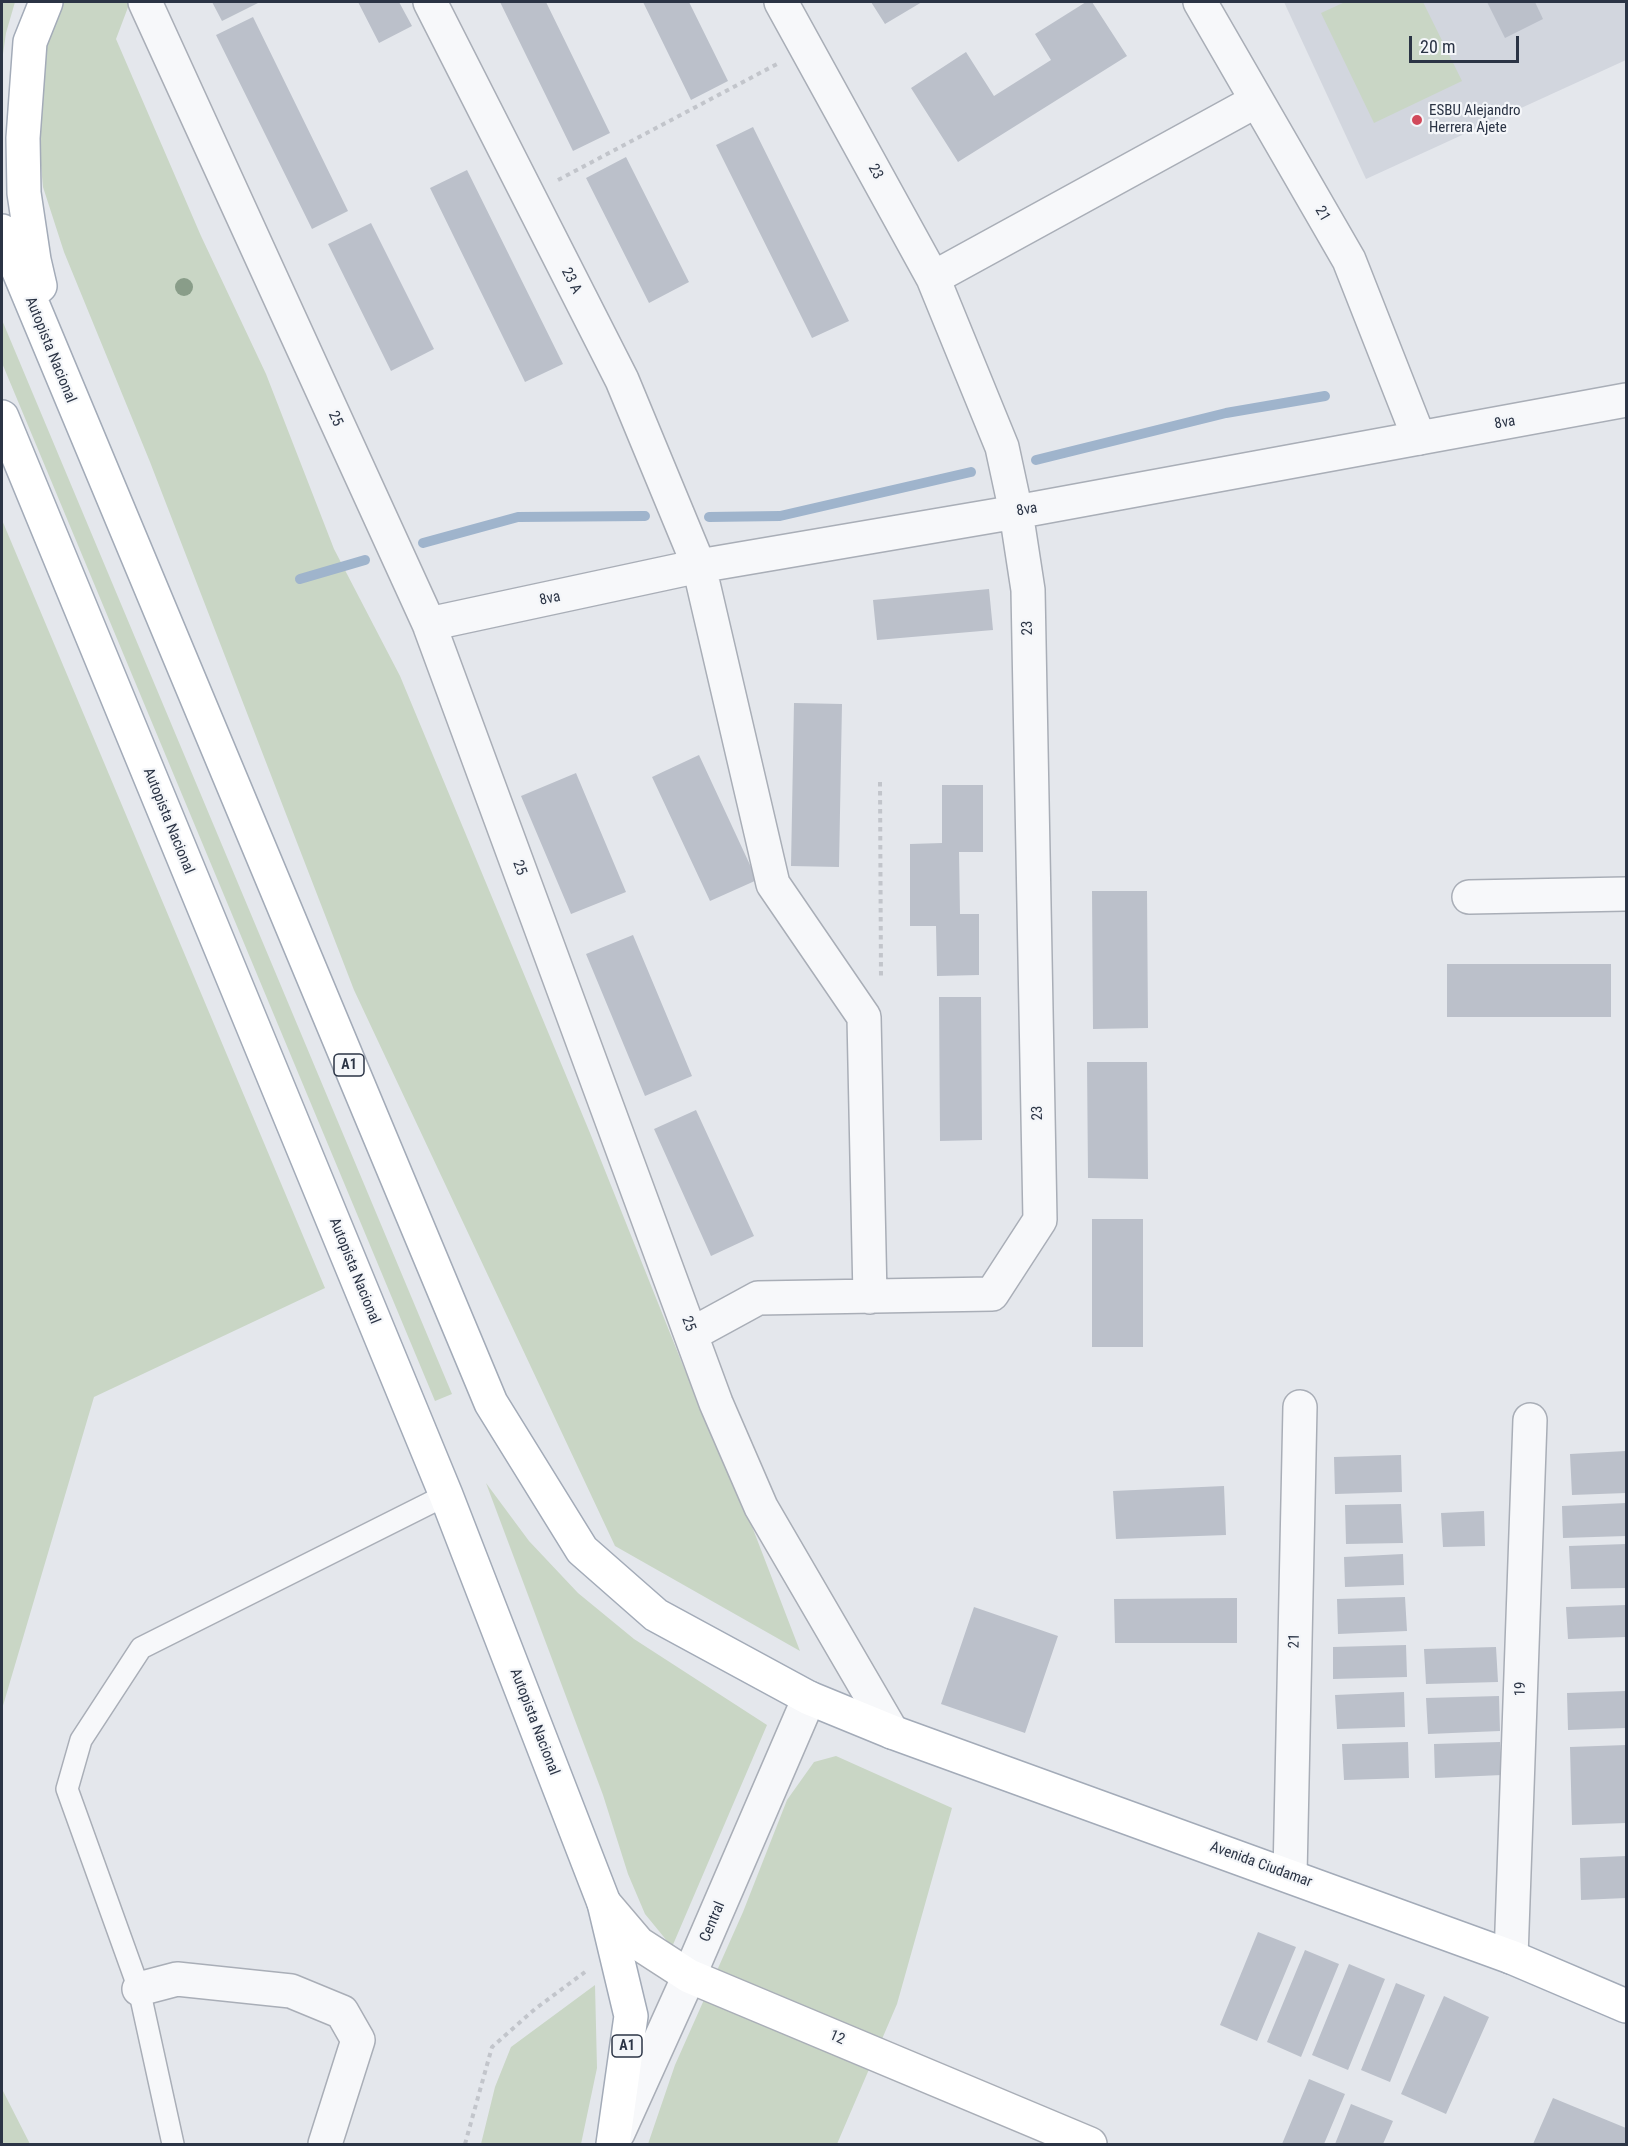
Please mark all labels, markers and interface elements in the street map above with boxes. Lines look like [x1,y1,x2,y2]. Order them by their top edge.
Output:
scale bar [1412,24,1522,62]
text: 20 m [1420,36,1455,57]
place label: ESBU Alejandro Herrera Ajete [1429,102,1521,137]
marker: ESBU Alejandro Herrera Ajete [1410,113,1424,127]
street label: 23 [864,161,886,183]
street label: 21 [1311,203,1333,225]
street label: 23 A [557,265,585,297]
street label: Autopista Nacional [21,294,79,406]
street label: 25 [324,408,346,430]
street label: 8va [1493,412,1517,434]
street label: 8va [1015,499,1039,521]
street label: 8va [538,588,562,610]
street label: 23 [1019,620,1037,636]
street label: Autopista Nacional [139,765,197,877]
street label: 25 [508,858,530,878]
road number: A1 [334,1054,364,1076]
street label: 23 [1029,1105,1047,1121]
street label: Autopista Nacional [325,1215,383,1327]
street label: 25 [677,1314,699,1334]
street label: 21 [1286,1633,1304,1649]
street label: Autopista Nacional [505,1666,563,1778]
street label: 19 [1512,1681,1530,1697]
street label: Avenida Ciudamar [1208,1838,1314,1892]
street label: Central [696,1899,730,1945]
street label: 12 [827,2027,847,2049]
road number: A1 [612,2035,642,2057]

